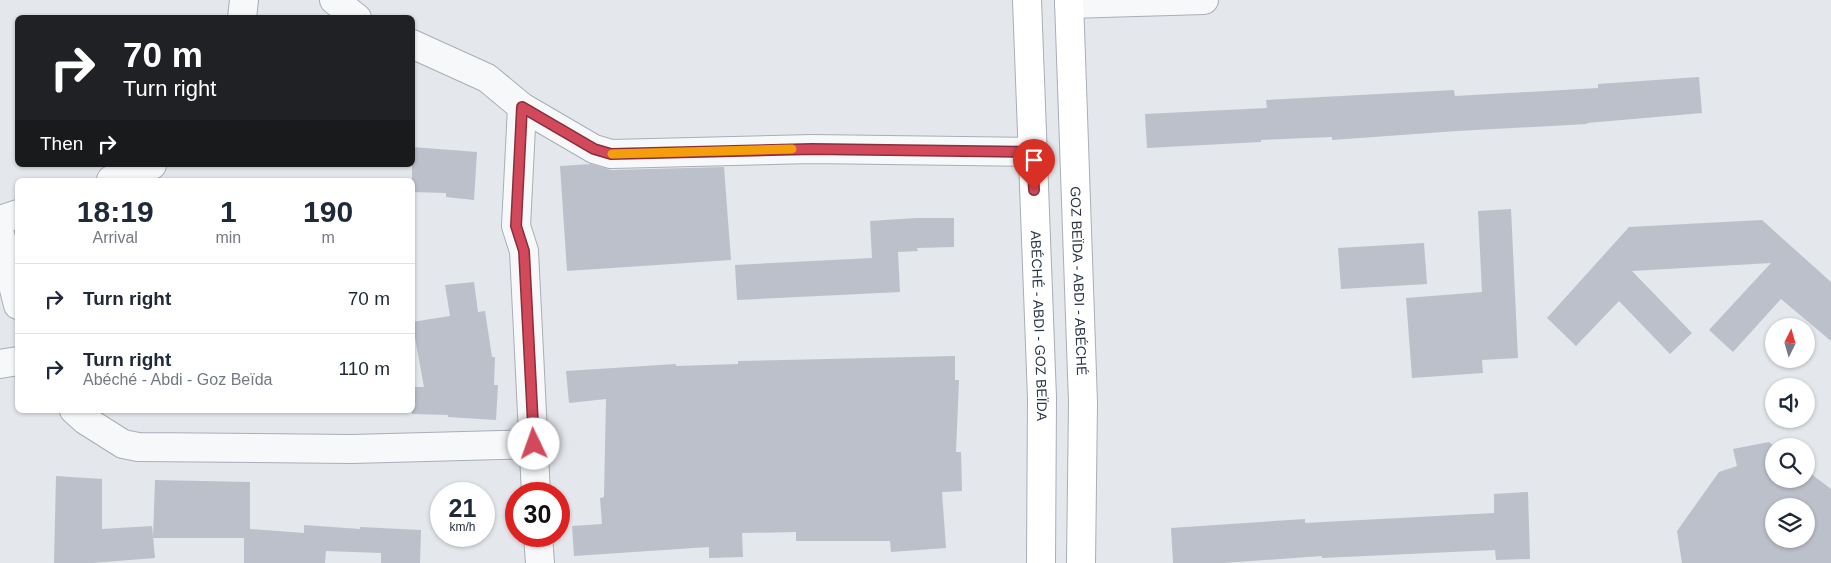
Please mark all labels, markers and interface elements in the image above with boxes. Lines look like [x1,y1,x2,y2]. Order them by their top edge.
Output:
icon: right [40,35,105,100]
text: 70 m [123,35,203,74]
text: Turn right [123,76,216,101]
icon: right [93,130,121,158]
text: Then [40,133,83,154]
pin [1013,139,1055,190]
icon: arrive [1020,146,1048,174]
street label: GOZ BEÏDA - ABDI - ABÉCHÉ [1067,186,1090,376]
text: 18:19 [77,195,154,228]
text: 1 [220,195,237,228]
text: 190 [303,195,353,228]
text: Arrival [93,229,138,246]
text: min [215,229,241,246]
text: m [321,229,335,246]
street label: ABÉCHÉ - ABDI - GOZ BEÏDA [1028,230,1050,422]
icon: right [40,285,68,313]
text: Turn right [83,288,171,309]
text: 70 m [348,288,390,309]
north arrow [1765,318,1815,368]
map controls [1765,318,1815,548]
text: Turn right [83,349,171,370]
icon: right [40,355,68,383]
text: 110 m [339,358,390,379]
text: Abéché - Abdi - Goz Beïda [83,371,272,388]
button: sound [1765,378,1815,428]
position arrow [507,417,559,469]
button: search [1765,438,1815,488]
speed limit sign: 30 [505,482,570,547]
text: 21 [449,494,476,522]
button: layers [1765,498,1815,548]
text: km/h [449,520,476,534]

